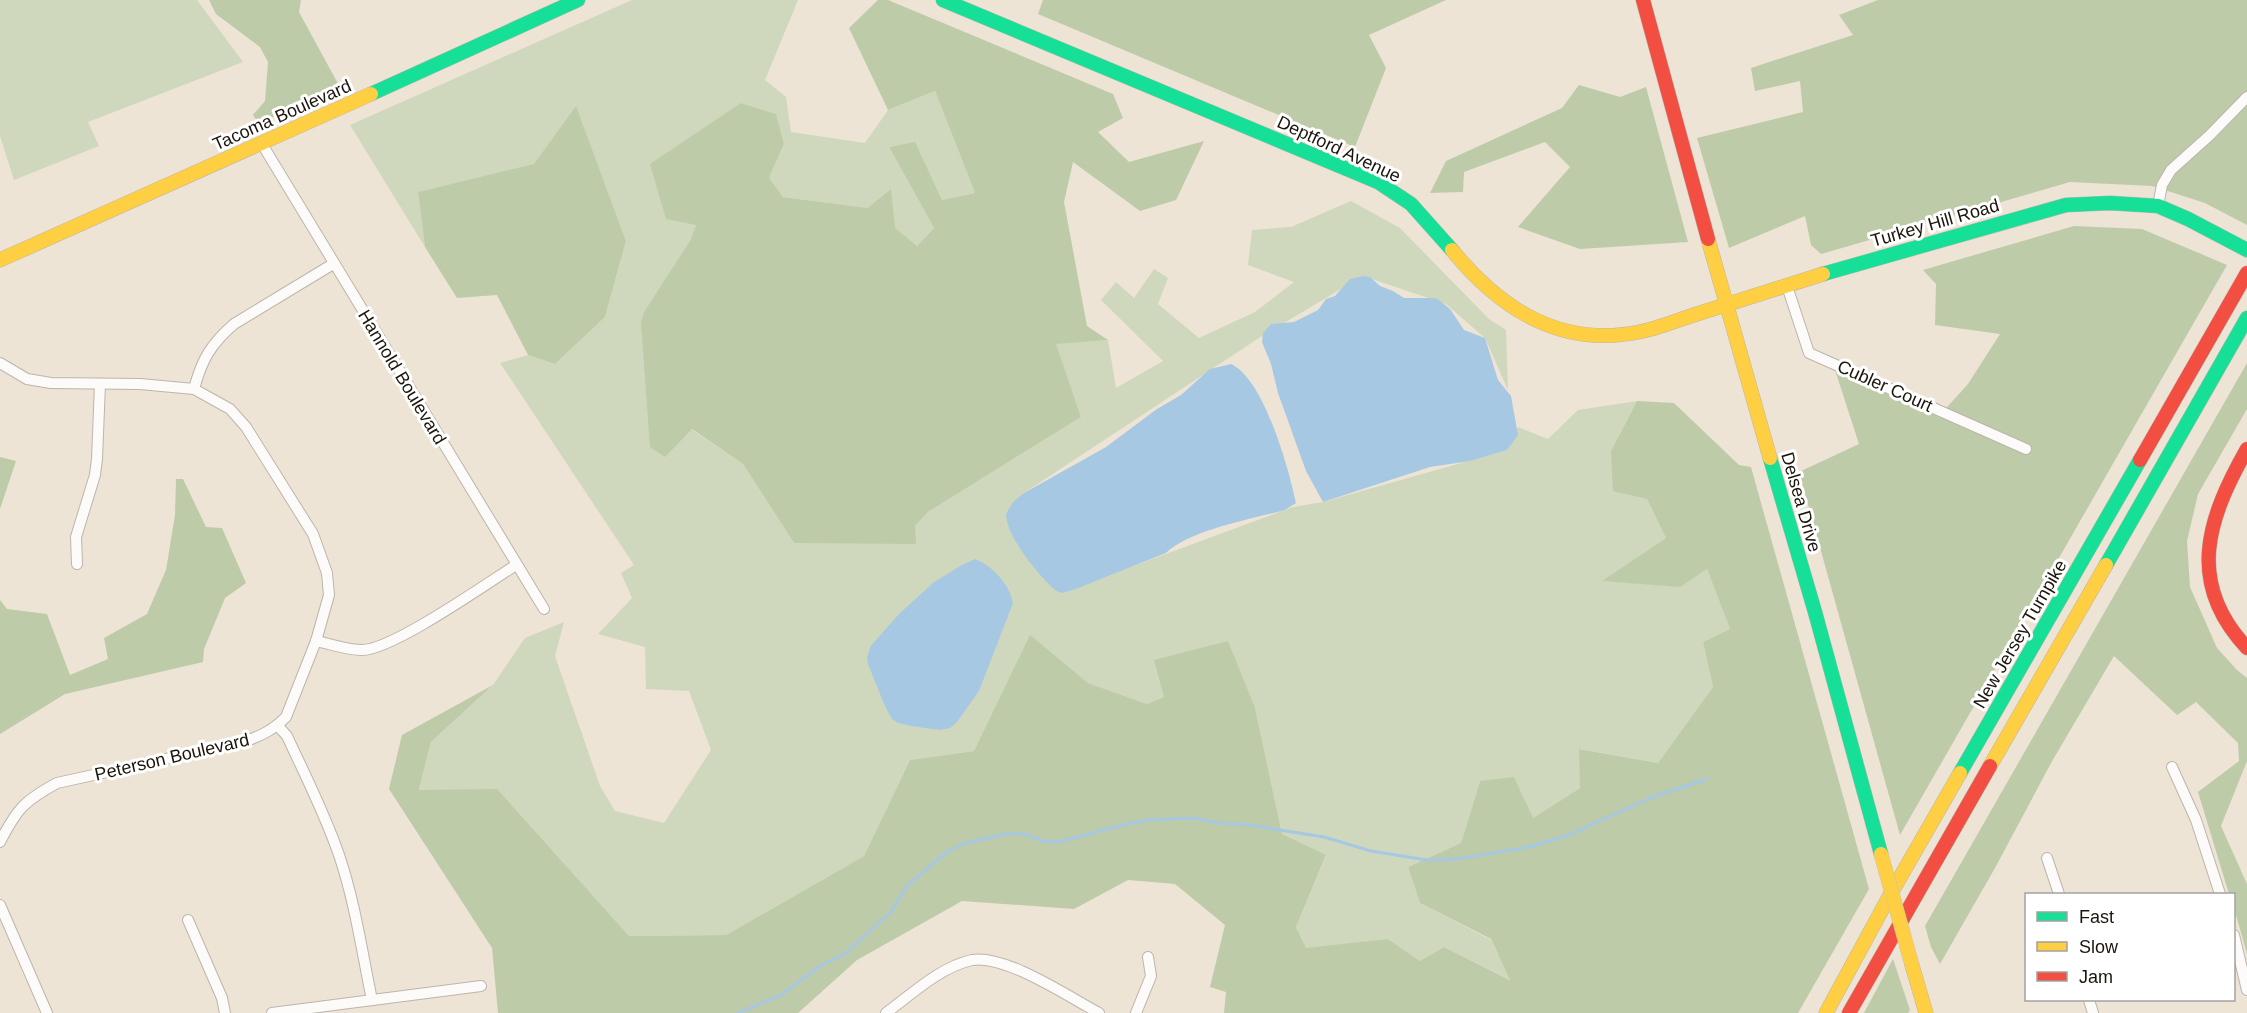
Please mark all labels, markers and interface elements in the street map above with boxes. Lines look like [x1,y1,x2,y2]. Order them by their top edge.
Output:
street label: Tacoma Boulevard [210,76,354,154]
street label: Deptford Avenue [1274,112,1404,186]
street label: Turkey Hill Road [1869,195,2001,251]
street label: Hannold Boulevard [354,306,450,448]
street label: Cubler Court [1834,356,1936,416]
street label: Delsea Drive [1777,450,1825,554]
street label: New Jersey Turnpike [1969,556,2071,712]
street label: Peterson Boulevard [93,729,251,785]
legend [2025,893,2235,1001]
text: Fast [2079,907,2114,927]
text: Slow [2079,937,2119,957]
text: Jam [2079,967,2113,987]

